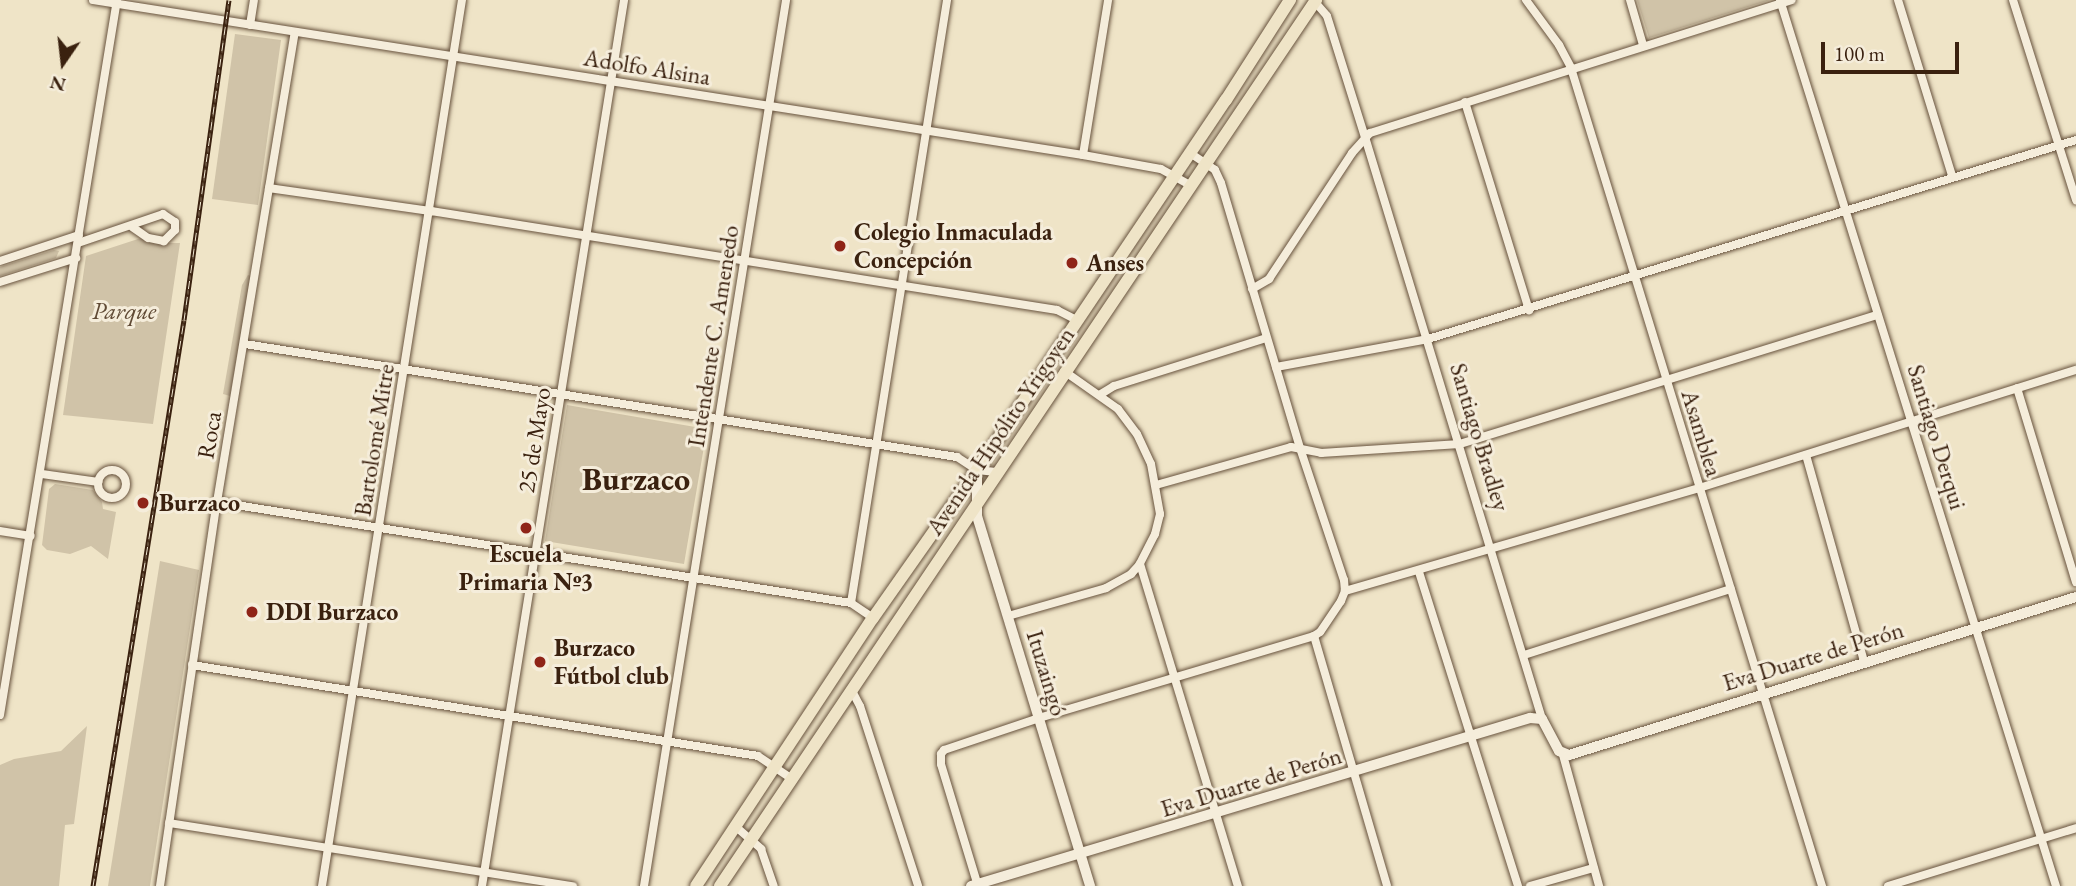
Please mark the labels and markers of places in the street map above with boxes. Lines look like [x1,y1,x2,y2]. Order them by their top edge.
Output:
place label: Colegio Inmaculada Concepción [854,218,1052,274]
marker: Colegio Inmaculada Concepción [832,238,848,254]
place label: Anses [1086,249,1144,277]
marker: Anses [1064,255,1080,271]
place label: Burzaco [159,489,240,517]
marker: Burzaco [133,493,153,513]
marker: Escuela Primaria Nº3 [518,520,534,536]
place label: Escuela Primaria Nº3 [459,540,593,596]
place label: DDI Burzaco [266,598,398,626]
marker: DDI Burzaco [244,604,260,620]
place label: Burzaco Fútbol club [554,634,669,690]
marker: Burzaco Fútbol club [532,654,548,670]

